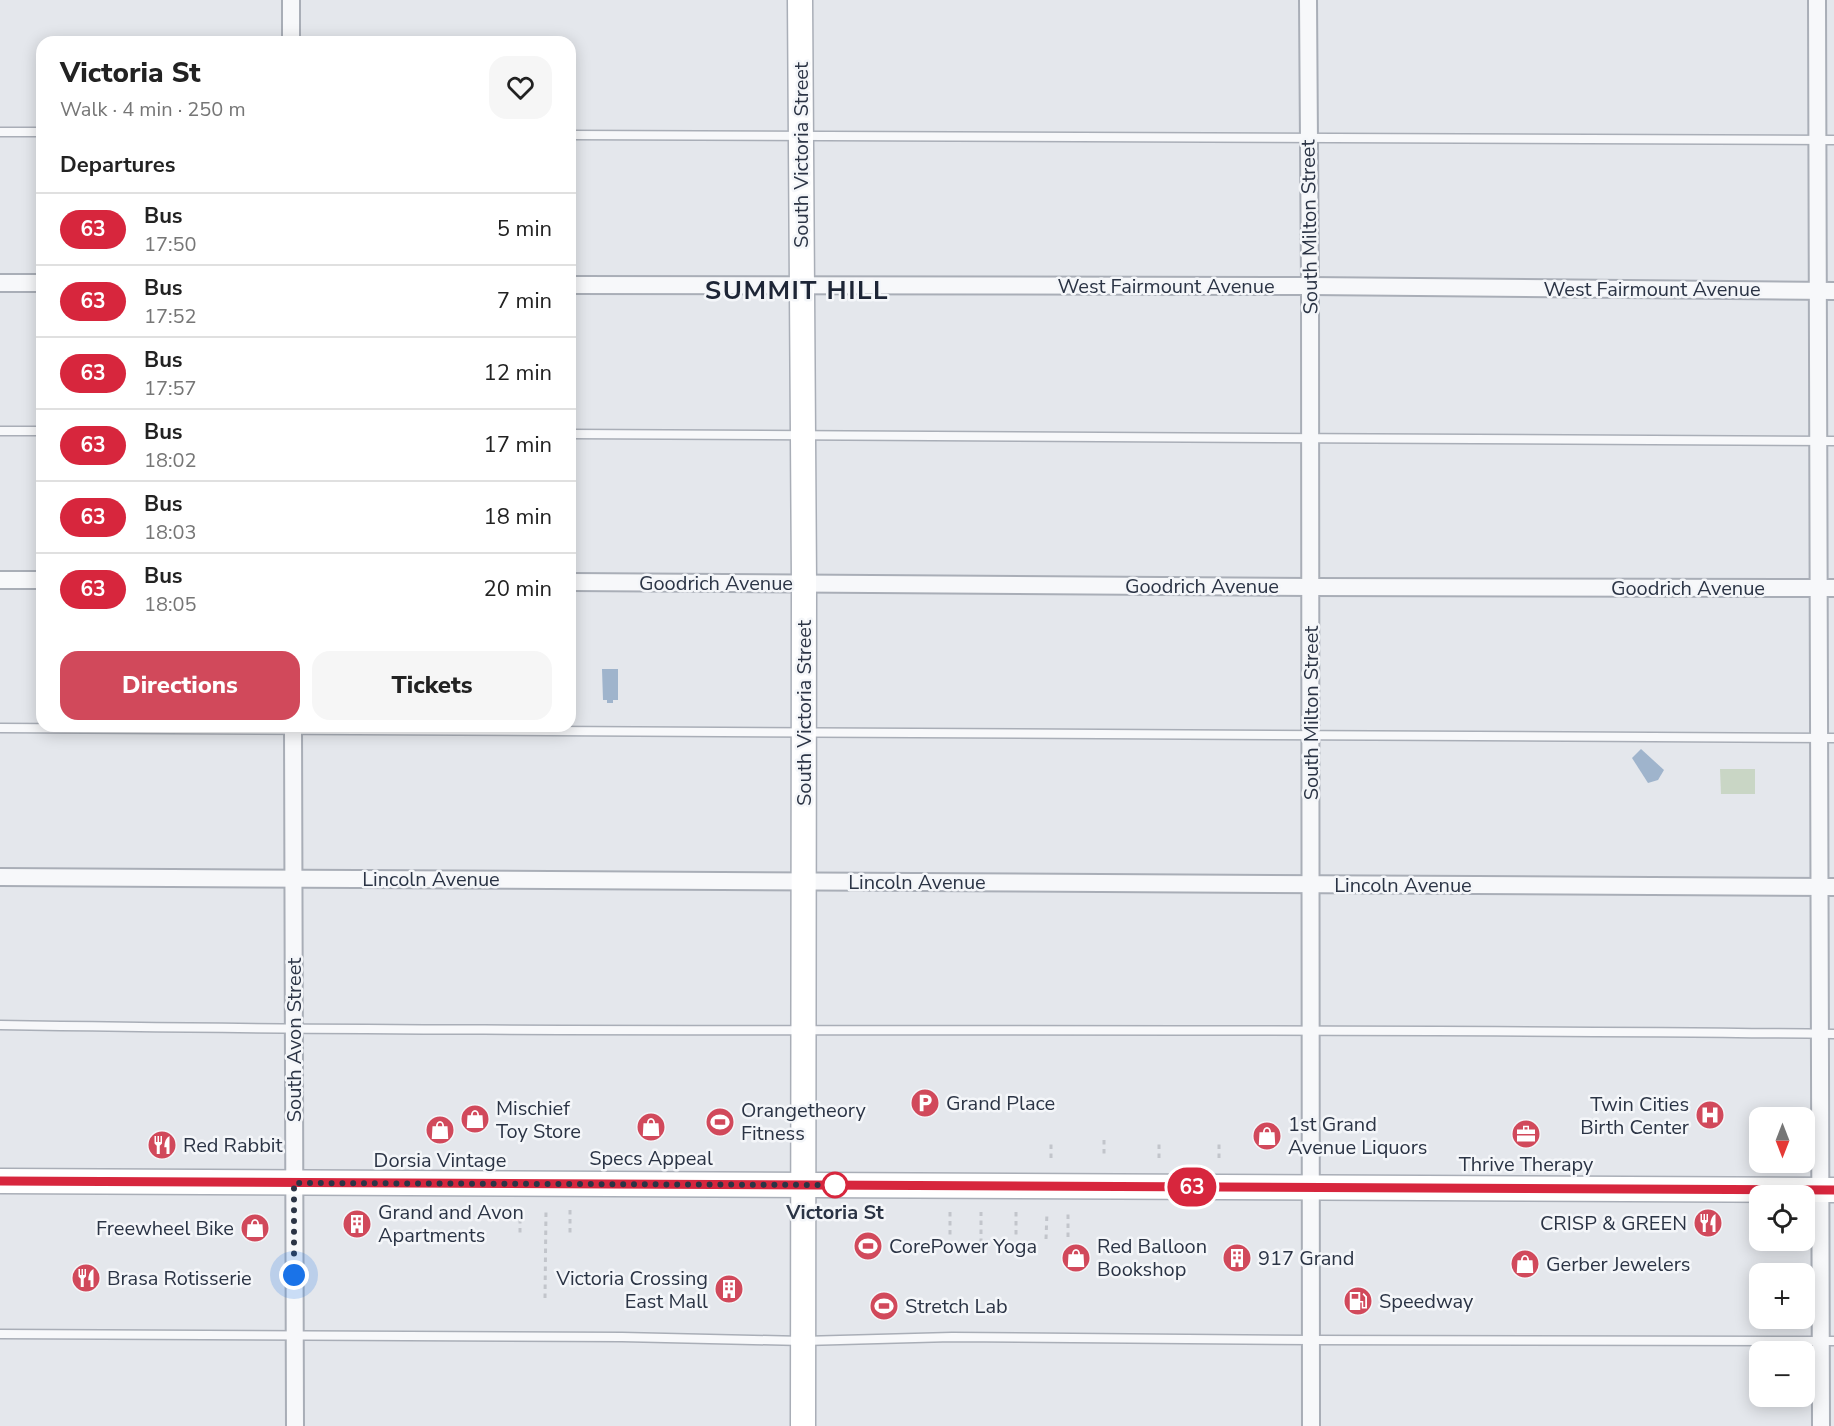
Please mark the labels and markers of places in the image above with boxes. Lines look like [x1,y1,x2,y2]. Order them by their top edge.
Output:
parking icon: Grand Place [909,1087,941,1119]
place label: Grand Place [946,1090,1055,1117]
place label: Twin Cities Birth Center [1580,1091,1689,1141]
place label: Mischief Toy Store [496,1095,581,1145]
place label: Orangetheory Fitness [741,1097,867,1147]
hospital icon: Twin Cities Birth Center [1694,1099,1726,1131]
shop icon: Mischief Toy Store [459,1103,491,1135]
sports icon: Orangetheory Fitness [704,1106,736,1138]
shop icon: Specs Appeal [635,1111,667,1143]
place label: 1st Grand Avenue Liquors [1288,1111,1427,1161]
shop icon: Dorsia Vintage [424,1114,456,1146]
office icon: Thrive Therapy [1510,1118,1542,1150]
shop icon: 1st Grand Avenue Liquors [1251,1120,1283,1152]
restaurant icon: Red Rabbit [146,1129,178,1161]
place label: Red Rabbit [183,1132,283,1159]
place label: Specs Appeal [589,1145,713,1172]
place label: Dorsia Vintage [374,1147,506,1174]
place label: Thrive Therapy [1459,1151,1594,1178]
marker: Victoria St [822,1172,848,1198]
place label: Grand and Avon Apartments [378,1199,524,1249]
place label: Victoria St [785,1199,884,1226]
restaurant icon: CRISP & GREEN [1692,1207,1724,1239]
building icon: Grand and Avon Apartments [341,1208,373,1240]
place label: CRISP & GREEN [1540,1210,1687,1237]
shop icon: Freewheel Bike [239,1212,271,1244]
place label: Freewheel Bike [96,1215,234,1242]
sports icon: CorePower Yoga [852,1230,884,1262]
place label: CorePower Yoga [889,1233,1037,1260]
place label: Red Balloon Bookshop [1097,1233,1207,1283]
shop icon: Red Balloon Bookshop [1060,1242,1092,1274]
building icon: 917 Grand [1221,1242,1253,1274]
place label: 917 Grand [1258,1245,1354,1272]
shop icon: Gerber Jewelers [1509,1248,1541,1280]
place label: Gerber Jewelers [1546,1251,1690,1278]
restaurant icon: Brasa Rotisserie [70,1262,102,1294]
place label: Brasa Rotisserie [107,1265,252,1292]
place label: Victoria Crossing East Mall [555,1265,708,1315]
building icon: Victoria Crossing East Mall [713,1273,745,1305]
fuel station icon: Speedway [1342,1285,1374,1317]
place label: Speedway [1379,1288,1474,1315]
sports icon: Stretch Lab [868,1290,900,1322]
place label: Stretch Lab [905,1293,1008,1320]

